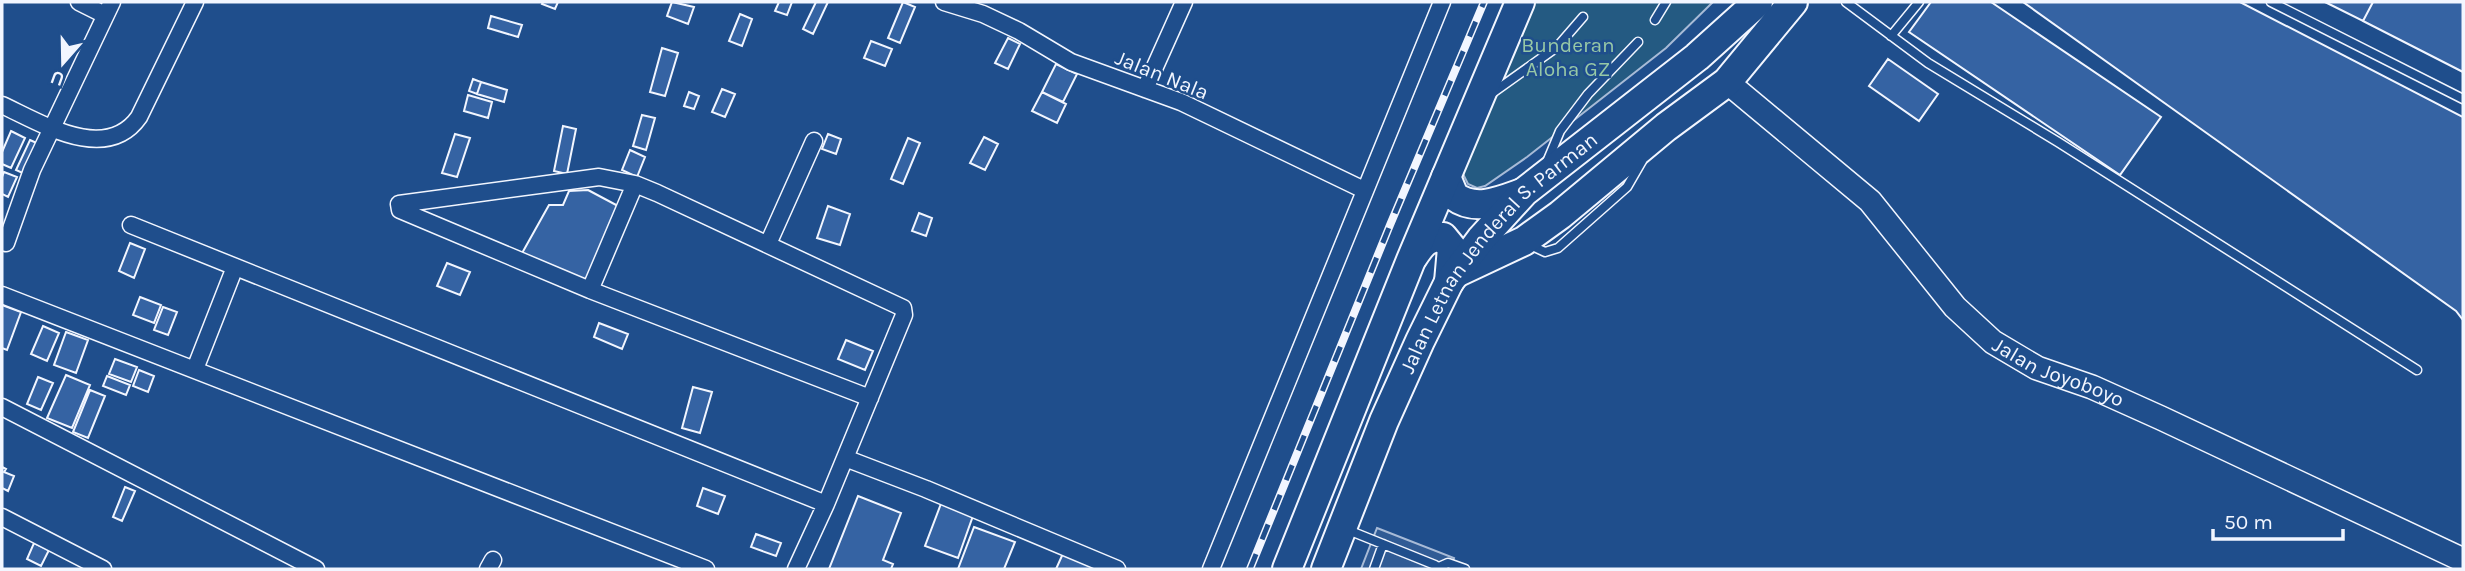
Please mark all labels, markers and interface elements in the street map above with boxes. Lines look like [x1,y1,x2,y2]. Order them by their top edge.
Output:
north arrow [28,28,98,98]
park label: Bunderan Aloha GZ [1521,33,1615,81]
street label: Jalan Nala [1112,45,1212,105]
text: U [48,65,67,91]
street label: Jalan Letnan Jenderal S. Parman [1395,127,1602,377]
street label: Jalan Joyoboyo [1988,332,2128,412]
scale bar [2213,498,2342,542]
text: 50 m [2224,510,2273,534]

